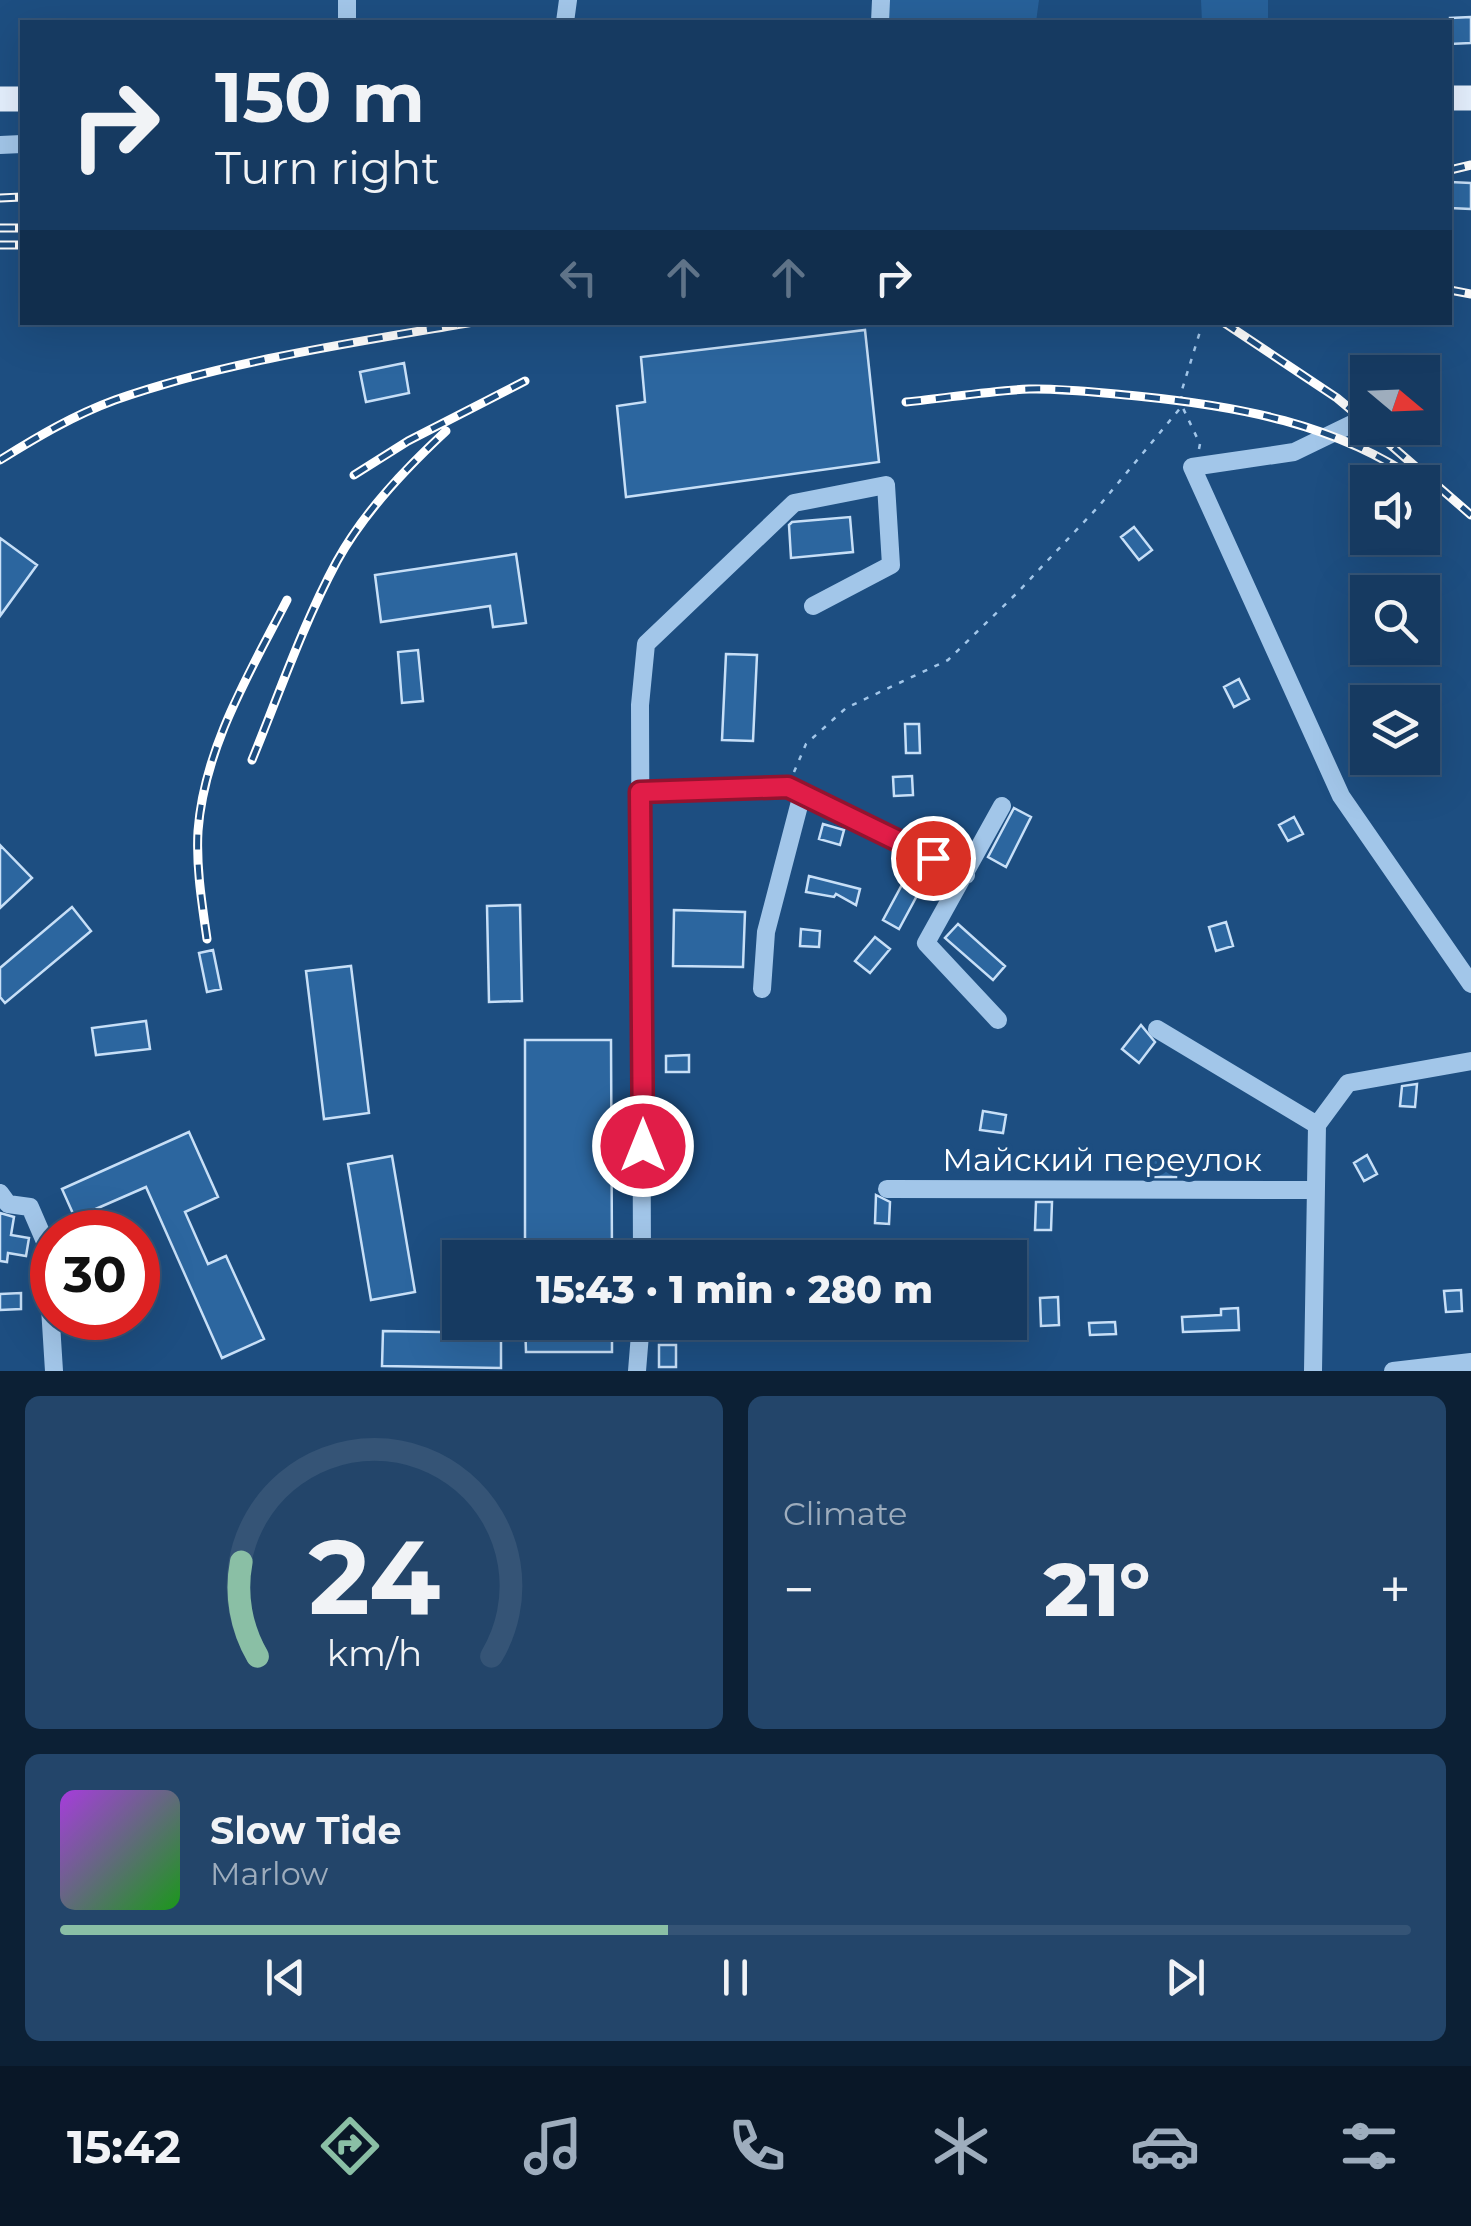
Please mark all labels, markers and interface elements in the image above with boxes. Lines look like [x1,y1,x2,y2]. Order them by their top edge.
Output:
text: 150 m [215,54,425,140]
icon: right [50,60,180,190]
text: Turn right [215,140,440,195]
icon: left [551,250,606,305]
icon: ahead [656,250,711,305]
icon: ahead [761,250,816,305]
icon: right [866,250,921,305]
north arrow [1350,355,1440,445]
map controls [1350,355,1440,775]
button: sound [1350,465,1440,555]
button: search [1350,575,1440,665]
button: layers [1350,685,1440,775]
pin [891,816,976,901]
icon: arrive [906,831,961,886]
position arrow [591,1094,695,1198]
street label: Майский переулок [942,1140,1262,1179]
speed limit sign: 30 [30,1210,160,1340]
text: 15:43 · 1 min · 280 m [536,1266,933,1313]
text: Climate [783,1494,907,1533]
text: 24 [308,1513,440,1640]
text: 21° [1044,1543,1150,1635]
text: − [783,1556,815,1623]
text: + [1379,1556,1411,1623]
text: km/h [326,1631,422,1675]
text: Slow Tide [210,1807,402,1854]
text: Marlow [210,1854,328,1893]
icon: previous [258,1950,313,2005]
icon: pause [708,1950,763,2005]
icon: next [1158,1950,1213,2005]
icon: directions [315,2111,385,2181]
icon: music [518,2111,588,2181]
icon: phone [722,2111,792,2181]
icon: climate [926,2111,996,2181]
icon: car [1130,2111,1200,2181]
icon: filters [1334,2111,1404,2181]
text: 15:42 [67,2119,181,2174]

